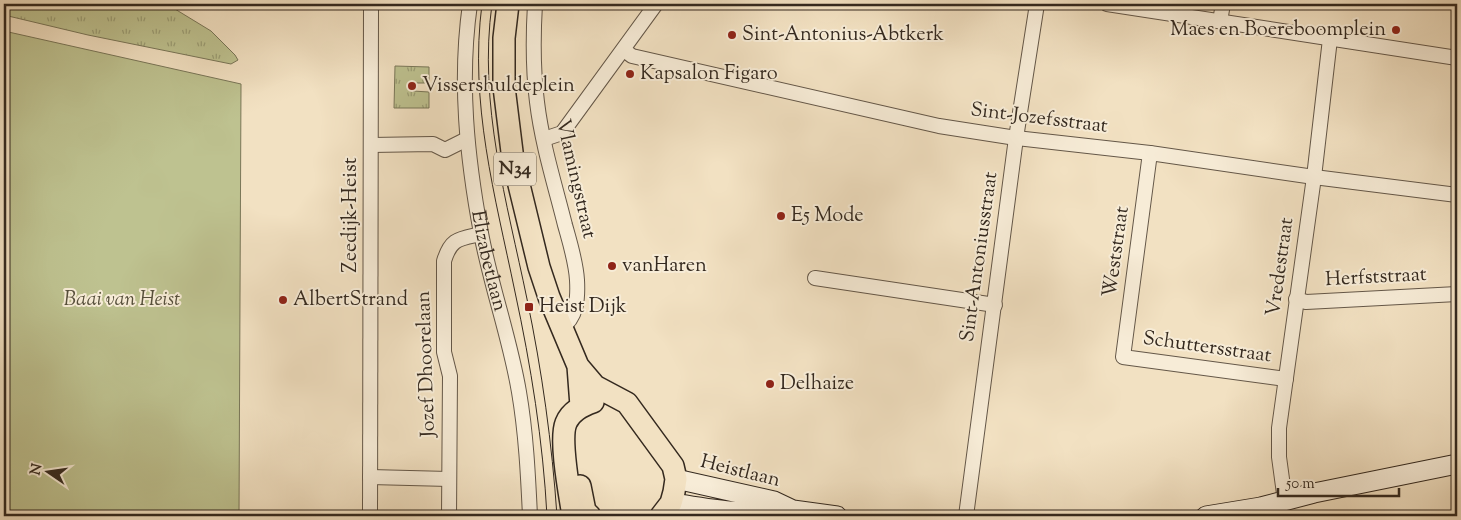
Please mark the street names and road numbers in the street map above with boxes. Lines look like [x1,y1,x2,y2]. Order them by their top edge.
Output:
street label: Sint-Jozefsstraat [969,96,1109,142]
street label: Vlamingstraat [547,116,603,242]
road number: N34 [494,152,536,185]
street label: Zeedijk-Heist [337,157,366,273]
street label: Sint-Antoniusstraat [954,170,1006,344]
street label: Weststraat [1096,204,1138,299]
street label: Elizabetlaan [463,208,514,315]
street label: Vredestraat [1260,216,1302,318]
street label: Herfststraat [1325,261,1428,295]
street label: Jozef Dhoorelaan [410,290,444,439]
street label: Schuttersstraat [1141,325,1273,371]
street label: Heistlaan [697,448,783,496]

